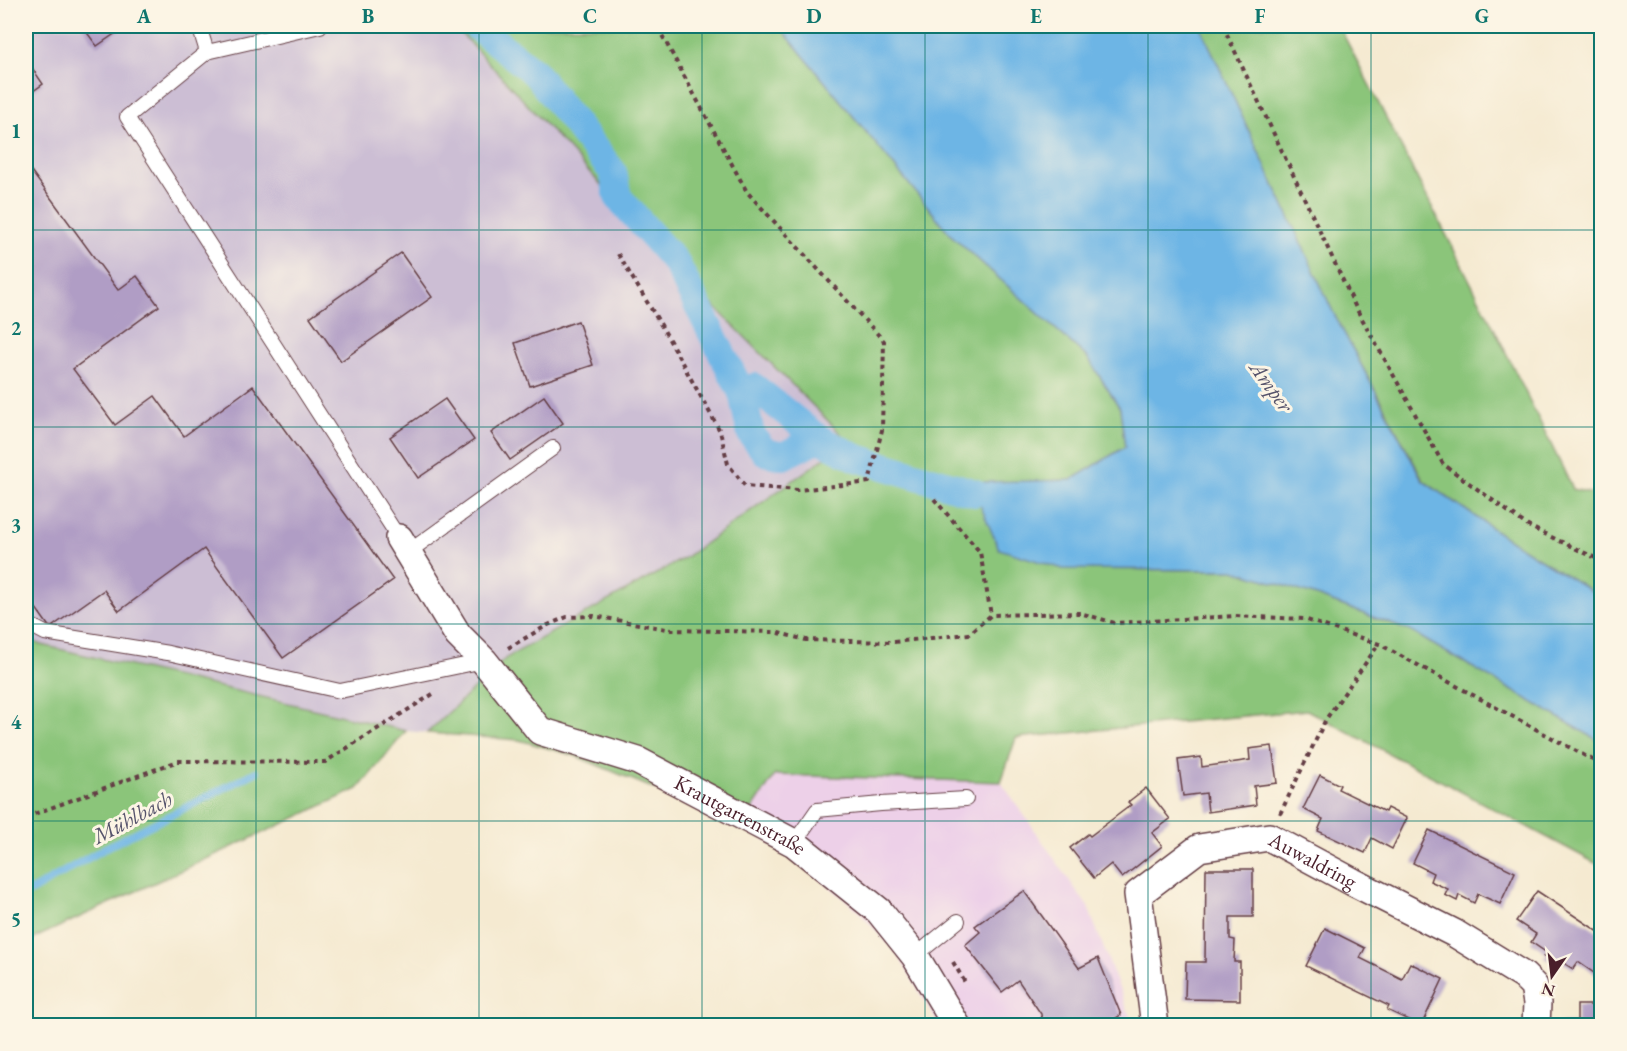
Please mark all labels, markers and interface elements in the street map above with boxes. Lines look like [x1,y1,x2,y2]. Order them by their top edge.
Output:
text: A [136,3,152,29]
text: B [362,3,374,29]
text: C [583,3,597,29]
text: D [806,3,822,29]
text: E [1030,3,1042,29]
text: F [1255,3,1266,29]
text: G [1475,3,1489,29]
text: 1 [11,118,21,144]
text: 2 [11,315,22,341]
water label: Amper [1242,353,1301,419]
text: 3 [11,512,21,538]
text: 4 [11,709,22,735]
street label: Krautgartenstraße [670,769,812,861]
water label: Mühlbach [85,784,178,852]
street label: Auwaldring [1263,825,1363,895]
text: 5 [11,906,21,932]
north arrow [1522,946,1582,1006]
text: N [1540,978,1557,1002]

